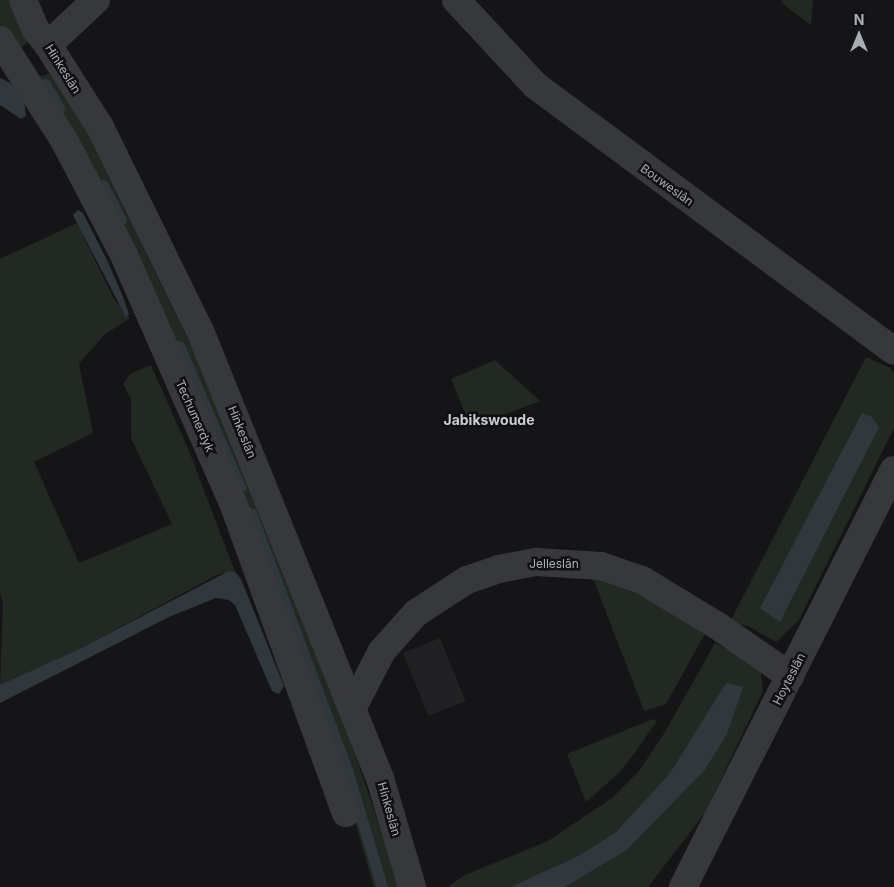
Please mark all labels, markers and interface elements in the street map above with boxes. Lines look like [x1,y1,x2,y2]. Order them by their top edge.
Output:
north arrow [834,10,884,60]
text: N [854,11,864,28]
street label: Hinkeslân [42,42,84,96]
street label: Bouweslân [638,161,696,209]
street label: Techumerdyk [173,378,217,454]
street label: Hinkeslân [225,404,259,460]
district label: Jabikswoude [443,412,535,428]
street label: Jelleslân [529,557,579,571]
street label: Hoyteslân [770,650,808,708]
street label: Hinkeslân [374,780,404,838]

